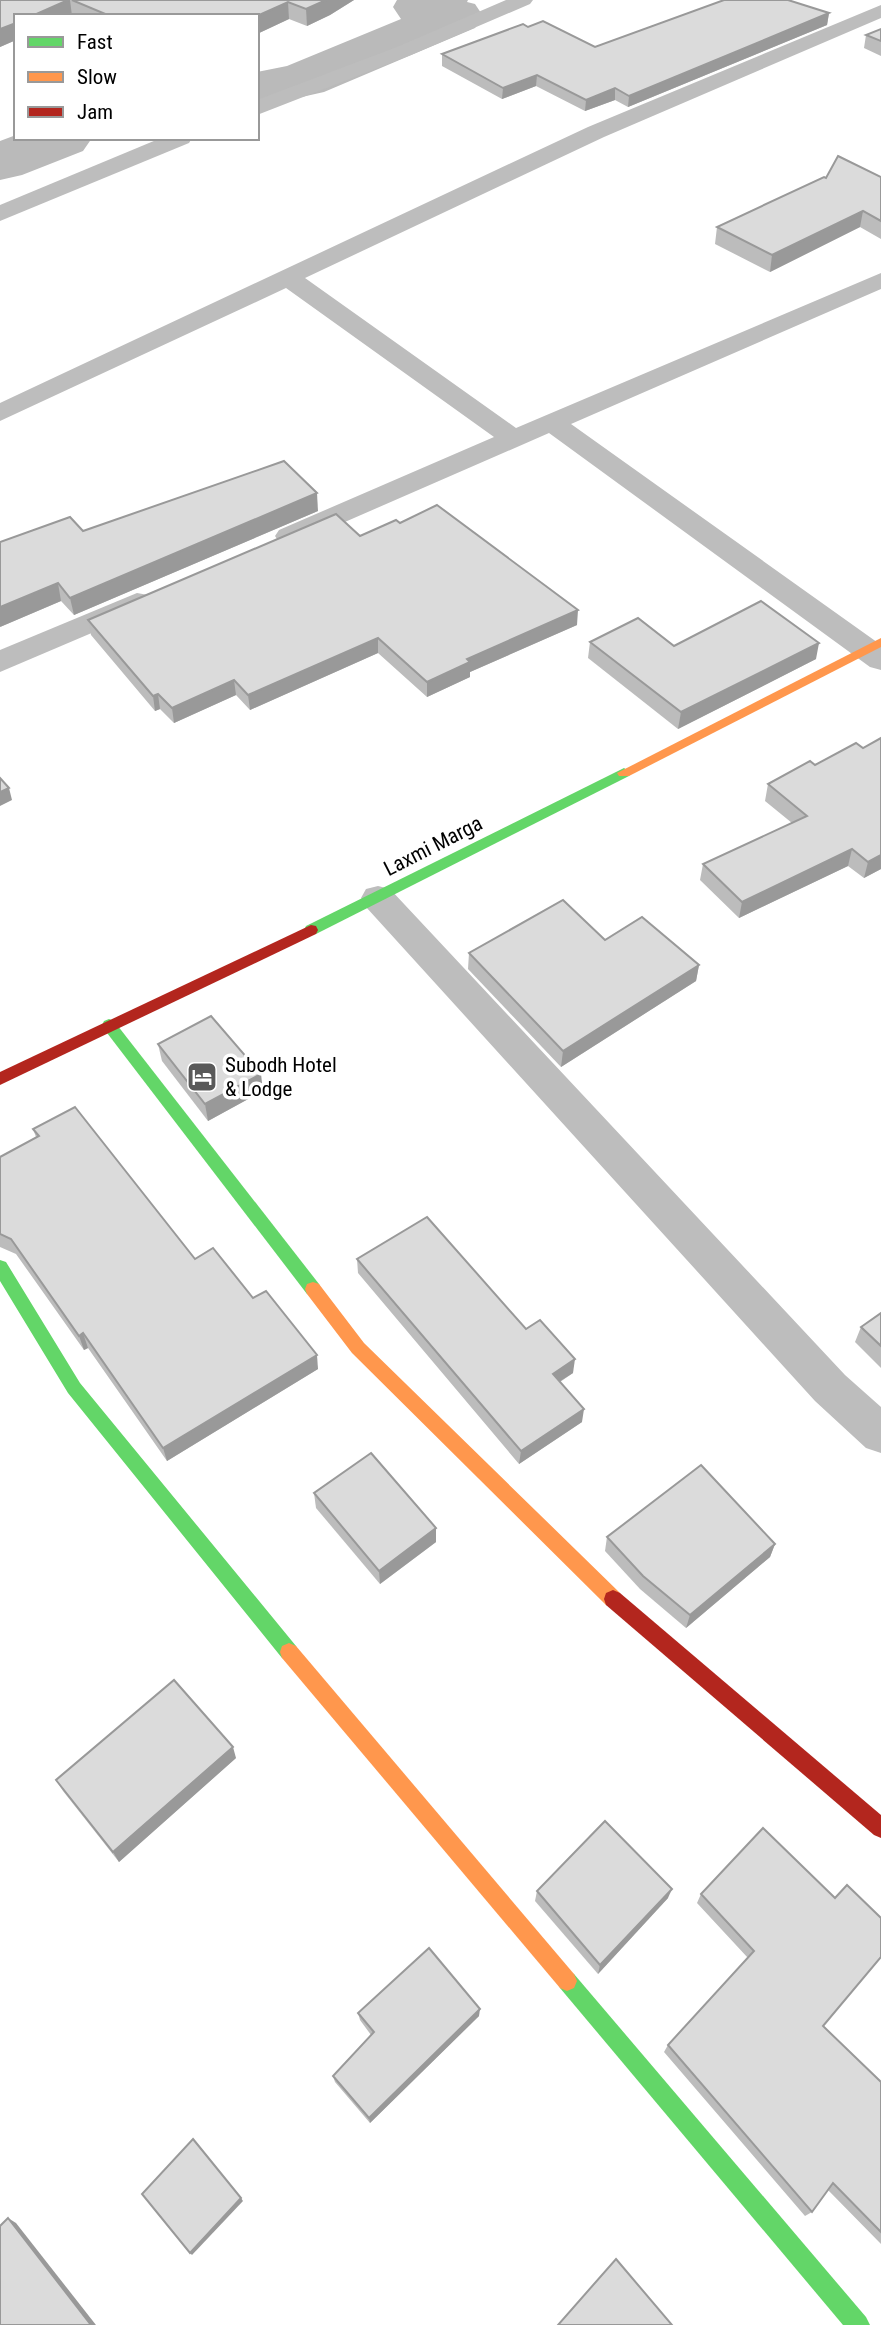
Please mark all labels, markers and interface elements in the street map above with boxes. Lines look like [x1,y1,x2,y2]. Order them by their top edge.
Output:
legend [14,14,259,140]
text: Fast [77,30,113,54]
text: Slow [77,65,117,89]
text: Jam [77,100,113,124]
street label: Laxmi Marga [380,811,486,881]
place label: Subodh Hotel & Lodge [225,1053,337,1101]
hotel icon: Subodh Hotel & Lodge [185,1060,219,1094]

